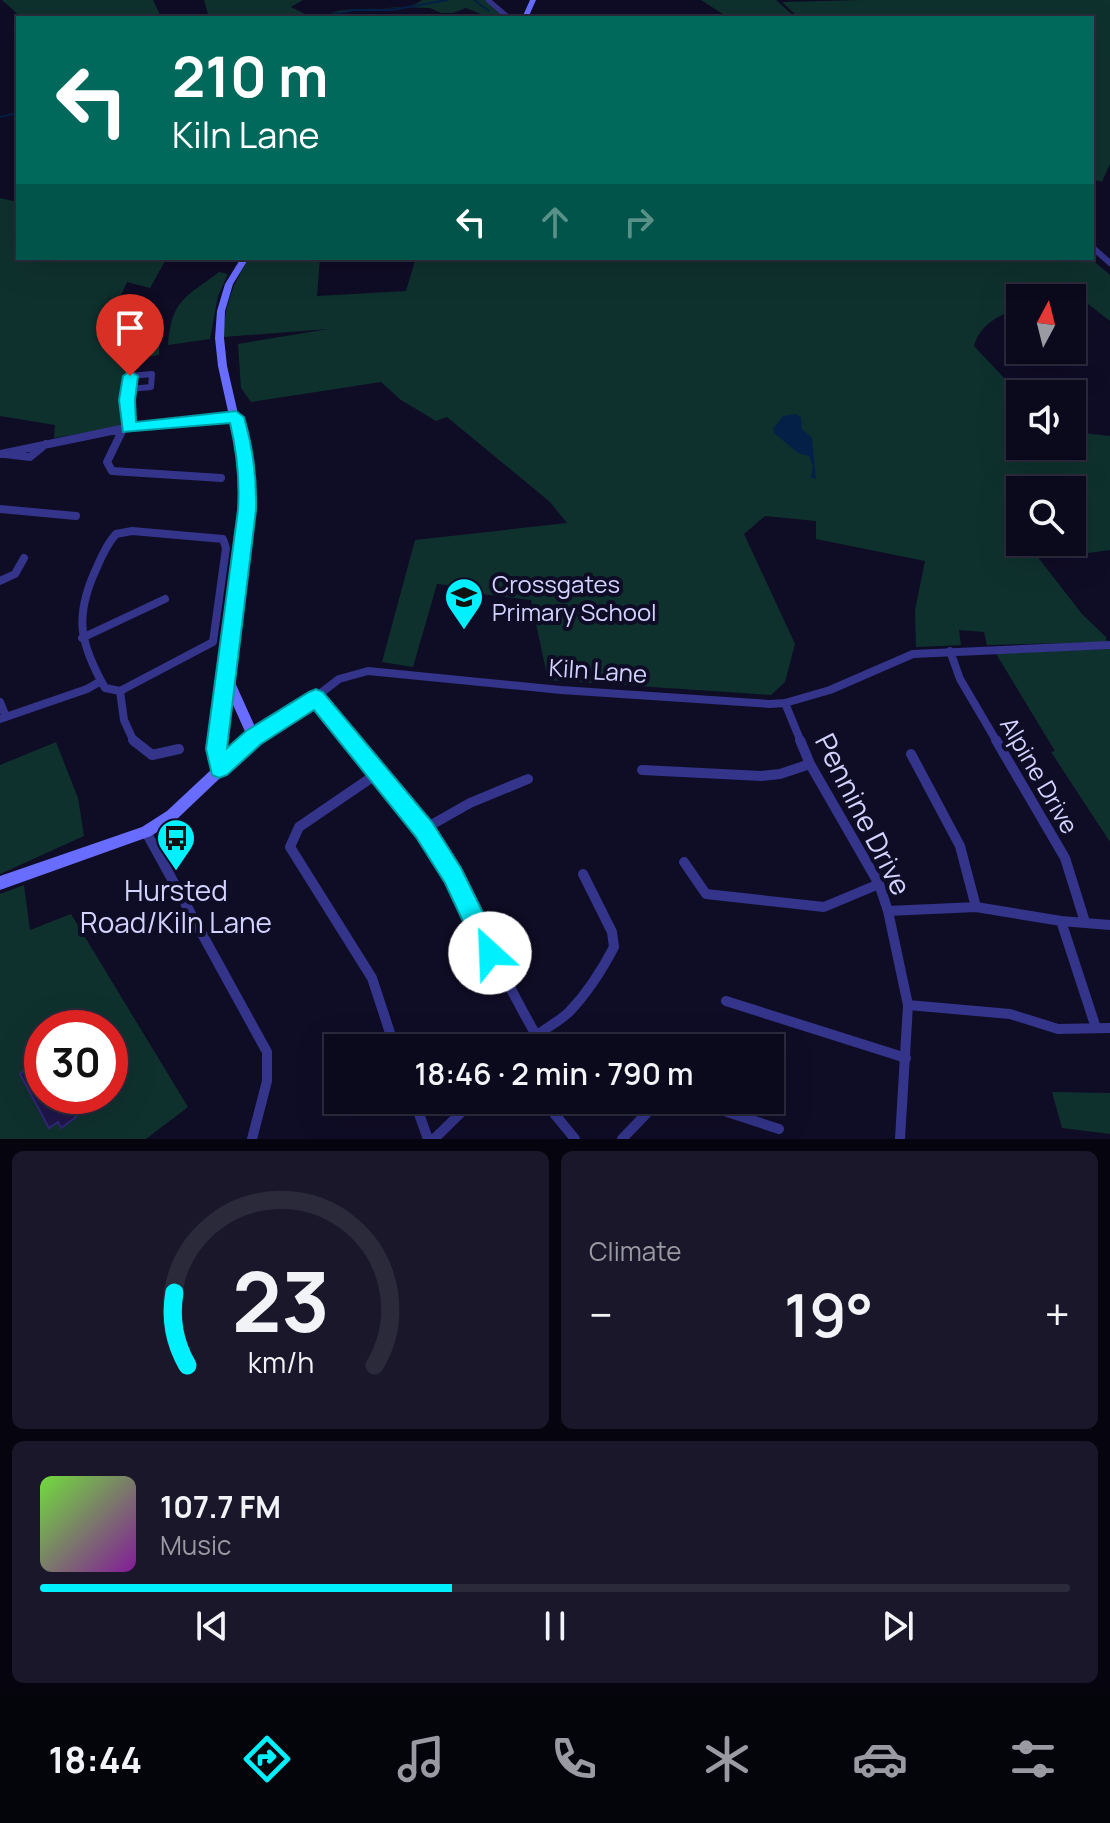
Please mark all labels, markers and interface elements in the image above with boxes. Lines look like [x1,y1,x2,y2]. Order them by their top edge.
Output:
text: 210 m [172,37,328,114]
icon: left [40,48,144,152]
text: Kiln Lane [172,110,319,159]
icon: left [449,200,493,244]
icon: ahead [533,200,577,244]
icon: right [617,200,661,244]
north arrow [1006,284,1086,364]
map controls [1006,284,1086,556]
pin [96,294,164,376]
icon: arrive [108,306,152,350]
button: sound [1006,380,1086,460]
button: search [1006,476,1086,556]
place label: Crossgates Primary School [492,567,657,628]
school or university icon: Crossgates Primary School [443,576,485,631]
street label: Kiln Lane [548,650,648,690]
street label: Alpine Drive [993,711,1087,839]
street label: Pennine Drive [807,727,921,901]
bus stop icon: Hursted Road/Kiln Lane [155,817,197,872]
place label: Hursted Road/Kiln Lane [80,871,272,941]
position arrow [448,911,532,995]
speed limit sign: 30 [24,1010,128,1114]
text: 18:46 · 2 min · 790 m [415,1053,694,1094]
text: Climate [589,1233,681,1269]
text: 23 [232,1243,329,1357]
text: 19° [784,1273,874,1355]
text: − [589,1284,613,1344]
text: + [1045,1284,1070,1344]
text: km/h [247,1343,314,1382]
text: 107.7 FM [160,1486,281,1527]
text: Music [160,1527,231,1563]
icon: previous [190,1604,234,1648]
icon: pause [533,1604,577,1648]
icon: next [876,1604,920,1648]
icon: directions [239,1731,295,1787]
icon: music [393,1731,449,1787]
icon: phone [546,1731,602,1787]
icon: climate [699,1731,755,1787]
icon: car [852,1731,908,1787]
icon: filters [1005,1731,1061,1787]
text: 18:44 [49,1735,142,1784]

